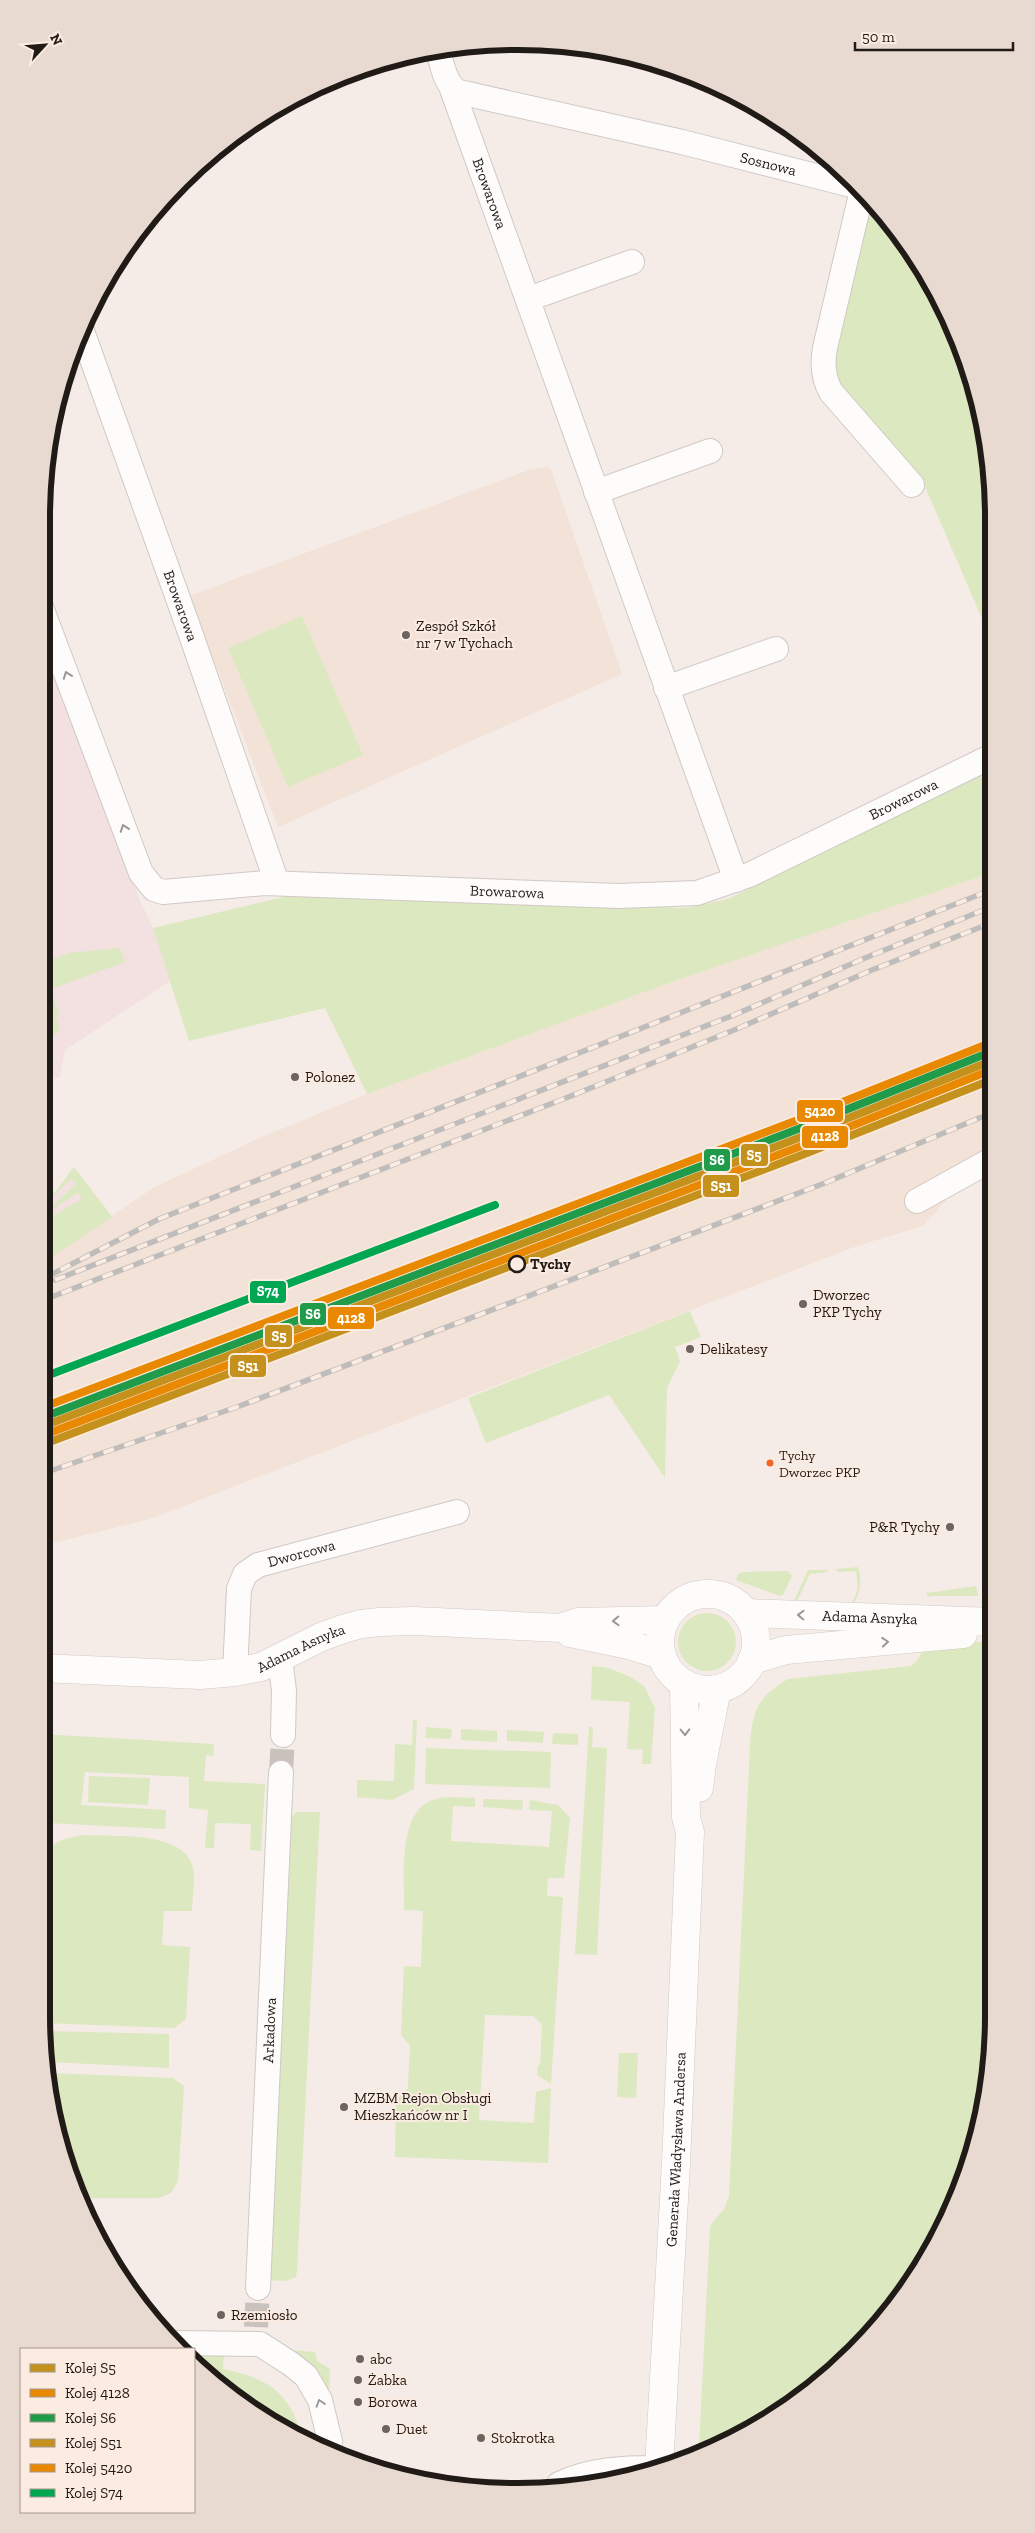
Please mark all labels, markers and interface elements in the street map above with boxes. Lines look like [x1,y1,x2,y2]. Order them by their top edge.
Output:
north arrow [20,20,70,70]
scale bar [855,20,1012,52]
text: 50 m [862,28,895,46]
text: N [46,31,66,48]
street label: Sosnowa [738,148,798,180]
street label: Browarowa [468,155,511,231]
street label: Browarowa [160,568,202,644]
place label: Zespół Szkół nr 7 w Tychach [416,617,513,652]
marker: Zespół Szkół nr 7 w Tychach [400,629,412,641]
one-way arrow [63,672,73,680]
street label: Browarowa [866,775,941,824]
one-way arrow [120,824,130,832]
street label: Browarowa [470,882,545,902]
place label: Polonez [305,1068,355,1086]
marker: Polonez [289,1071,301,1083]
line badge: 5420 [796,1099,844,1123]
text: 5420 [805,1103,835,1120]
line badge: 4128 [801,1125,849,1149]
text: 4128 [811,1128,840,1145]
line badge: S5 [740,1143,769,1167]
text: S5 [746,1147,762,1164]
line badge: S6 [703,1148,731,1172]
text: S6 [709,1152,725,1169]
line badge: S51 [702,1174,740,1198]
text: S51 [711,1178,732,1195]
marker: Tychy [508,1255,526,1273]
place label: Tychy [530,1255,571,1273]
line badge: S74 [249,1280,287,1304]
text: S74 [257,1283,279,1300]
place label: Dworzec PKP Tychy [813,1286,882,1321]
marker: Dworzec PKP Tychy [797,1298,809,1310]
line badge: S6 [299,1302,327,1326]
text: S6 [305,1306,321,1323]
line badge: 4128 [327,1306,375,1330]
text: 4128 [337,1310,366,1327]
line badge: S5 [264,1324,293,1348]
text: S5 [271,1328,287,1345]
place label: Delikatesy [700,1340,768,1358]
marker: Delikatesy [684,1343,696,1355]
line badge: S51 [229,1354,267,1378]
text: S51 [238,1358,259,1375]
place label: Tychy Dworzec PKP [779,1447,860,1481]
marker: Tychy Dworzec PKP [765,1458,775,1468]
place label: P&R Tychy [869,1518,940,1536]
marker: P&R Tychy [944,1521,956,1533]
street label: Dworcowa [266,1536,337,1571]
street label: Adama Asnyka [822,1607,918,1628]
one-way arrow [796,1610,804,1620]
one-way arrow [612,1616,620,1626]
street label: Adama Asnyka [254,1620,347,1677]
one-way arrow [881,1636,889,1647]
one-way arrow [680,1728,690,1736]
street label: Arkadowa [259,1997,280,2063]
street label: Generała Władysława Andersa [662,2052,690,2247]
place label: MZBM Rejon Obsługi Mieszkańców nr I [354,2089,492,2124]
marker: MZBM Rejon Obsługi Mieszkańców nr I [338,2101,350,2113]
place label: Rzemiosło [231,2306,298,2324]
marker: Rzemiosło [215,2309,227,2321]
legend [20,2348,195,2513]
place label: abc [370,2350,392,2368]
marker: abc [354,2353,366,2365]
text: Kolej S5 [65,2359,116,2377]
place label: Żabka [368,2371,407,2389]
marker: Żabka [352,2374,364,2386]
text: Kolej 4128 [65,2384,130,2402]
place label: Borowa [368,2393,417,2411]
marker: Borowa [352,2396,364,2408]
one-way arrow [316,2399,326,2408]
text: Kolej S6 [65,2409,116,2427]
place label: Duet [396,2420,428,2438]
marker: Duet [380,2423,392,2435]
place label: Stokrotka [491,2429,555,2447]
marker: Stokrotka [475,2432,487,2444]
text: Kolej S51 [65,2434,122,2452]
text: Kolej 5420 [65,2459,132,2477]
text: Kolej S74 [65,2484,123,2502]

